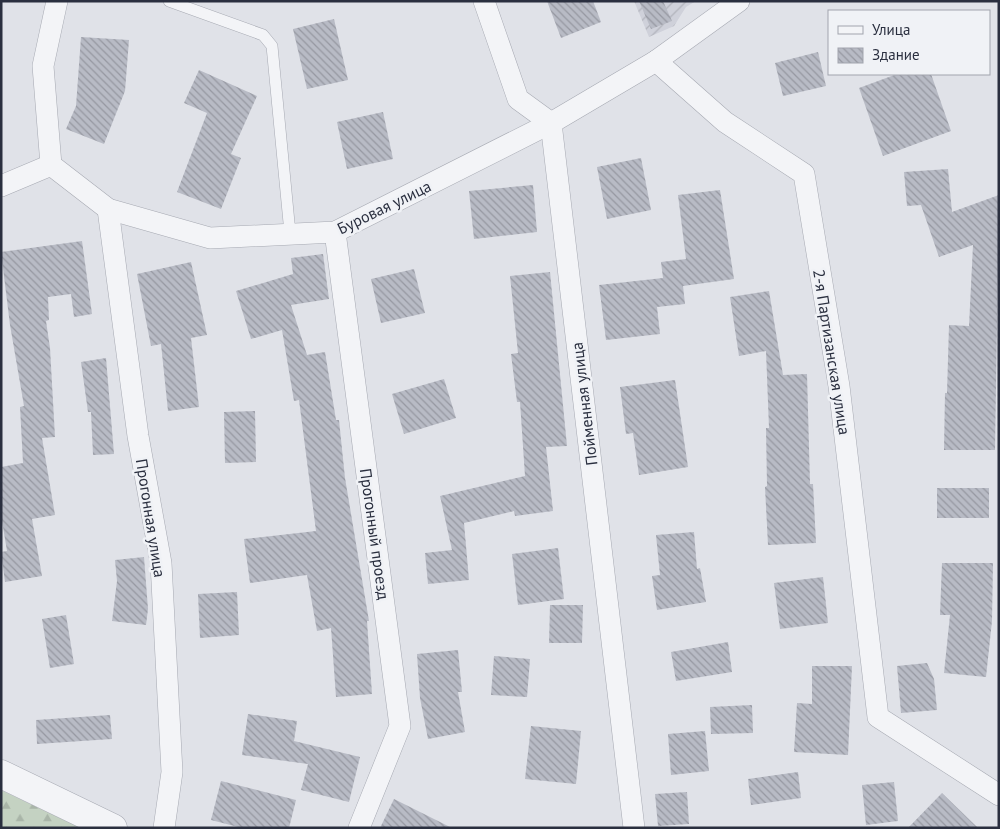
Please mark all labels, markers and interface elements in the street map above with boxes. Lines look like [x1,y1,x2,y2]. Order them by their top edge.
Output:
legend [828,10,990,75]
text: Улица [872,20,910,39]
text: Здание [872,45,920,64]
street label: Буровая улица [334,176,434,238]
street label: 2-я Партизанская улица [809,268,855,436]
street label: Пойменная улица [567,341,601,467]
street label: Прогонная улица [132,457,170,579]
street label: Прогонный проезд [356,467,394,601]

